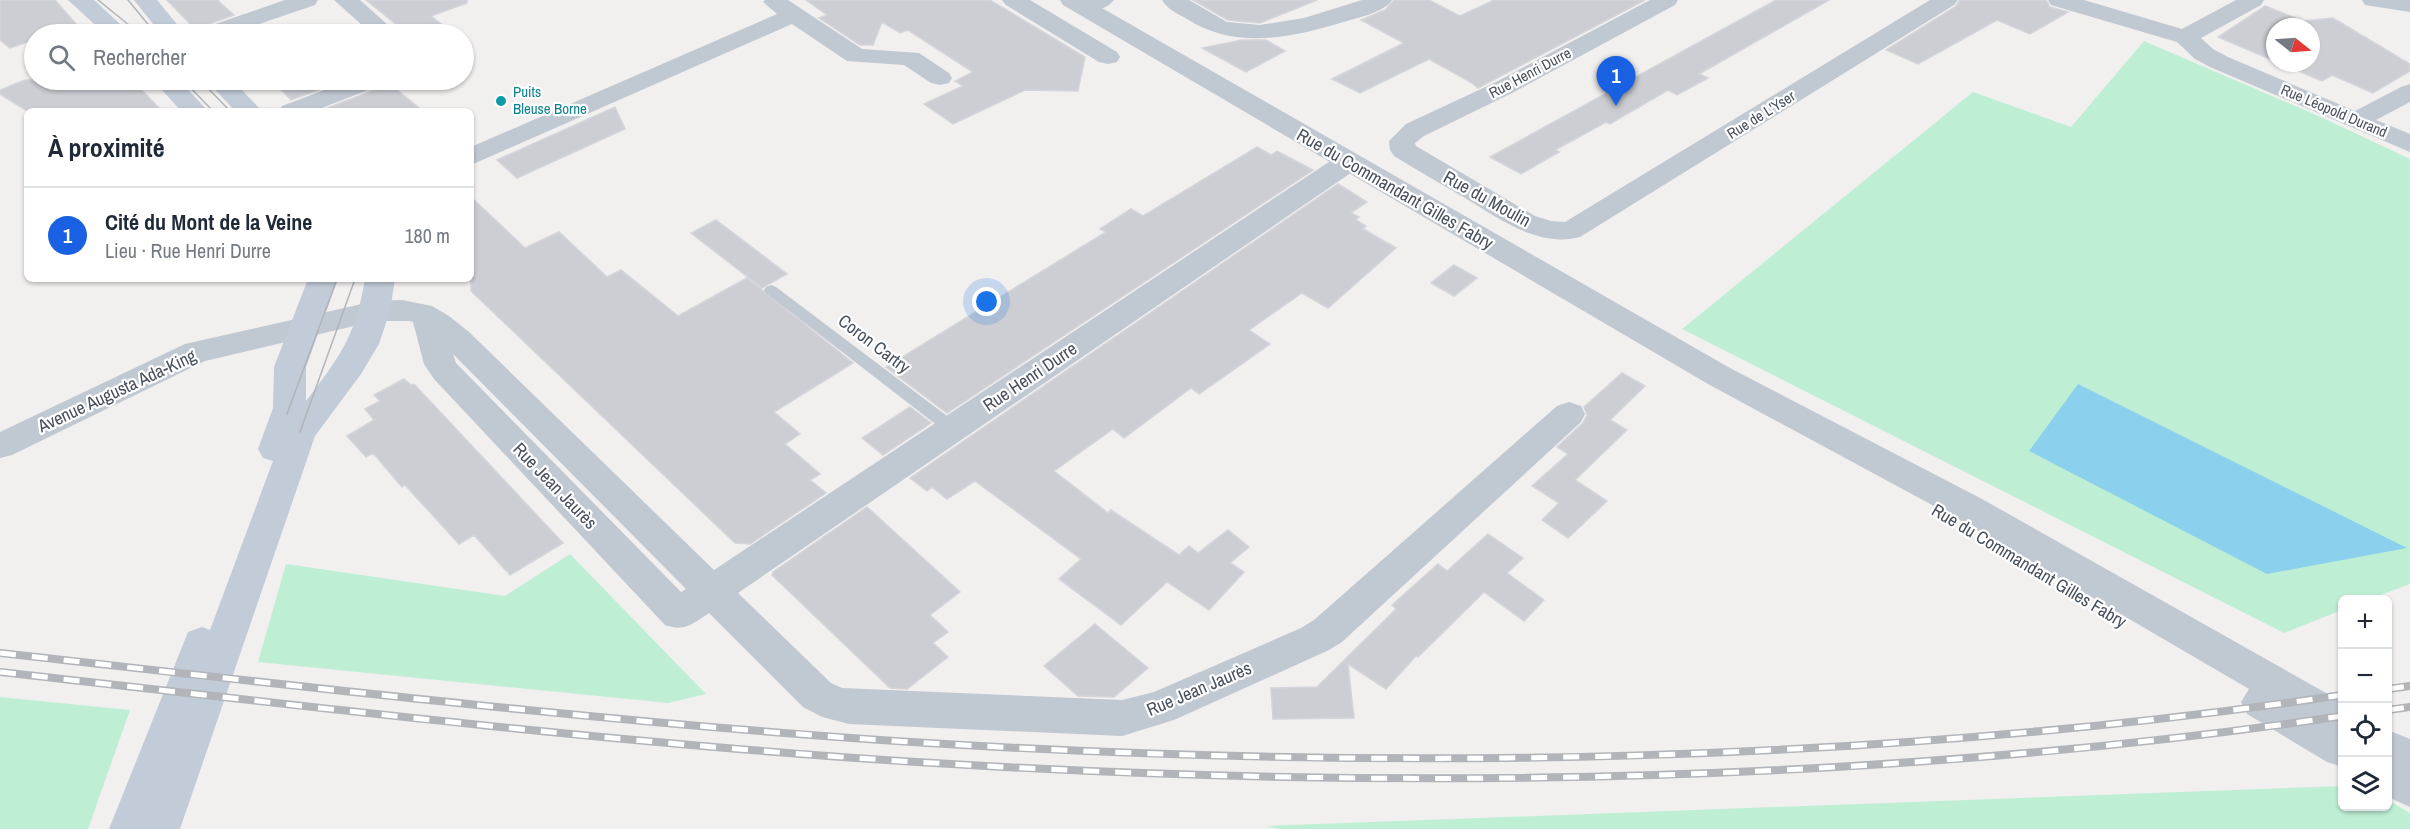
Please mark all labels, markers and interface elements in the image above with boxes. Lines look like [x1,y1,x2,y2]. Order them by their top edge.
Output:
north arrow [2266,18,2320,72]
search box [24,24,474,90]
icon: search [45,41,78,74]
text: Rechercher [93,42,186,72]
street label: Rue Henri Durre [1485,42,1575,103]
pin: 1 [1596,57,1636,106]
street label: Rue Léopold Durand [2278,79,2391,142]
place label: Puits Bleuse Borne [513,81,587,119]
street label: Rue de L'Yser [1723,85,1799,144]
marker: Puits Bleuse Borne [494,94,508,108]
street label: Rue du Commandant Gilles Fabry [1292,122,1499,256]
text: À proximité [48,130,165,165]
street label: Rue du Moulin [1439,164,1535,233]
text: Cité du Mont de la Veine [105,207,312,237]
text: 1 [63,222,72,249]
text: 180 m [404,222,450,249]
text: Lieu · Rue Henri Durre [105,237,271,264]
your location [972,287,1001,316]
street label: Coron Cartry [833,308,916,379]
street label: Rue Henri Durre [978,336,1082,417]
street label: Avenue Augusta Ada-King [33,343,201,439]
street label: Rue Jean Jaurès [508,437,603,534]
street label: Rue du Commandant Gilles Fabry [1927,497,2132,634]
map controls [2338,595,2392,811]
button: + [2338,595,2392,649]
button: − [2338,649,2392,703]
street label: Rue Jean Jaurès [1143,655,1255,722]
button: locate [2338,703,2392,757]
button: layers [2338,757,2392,811]

